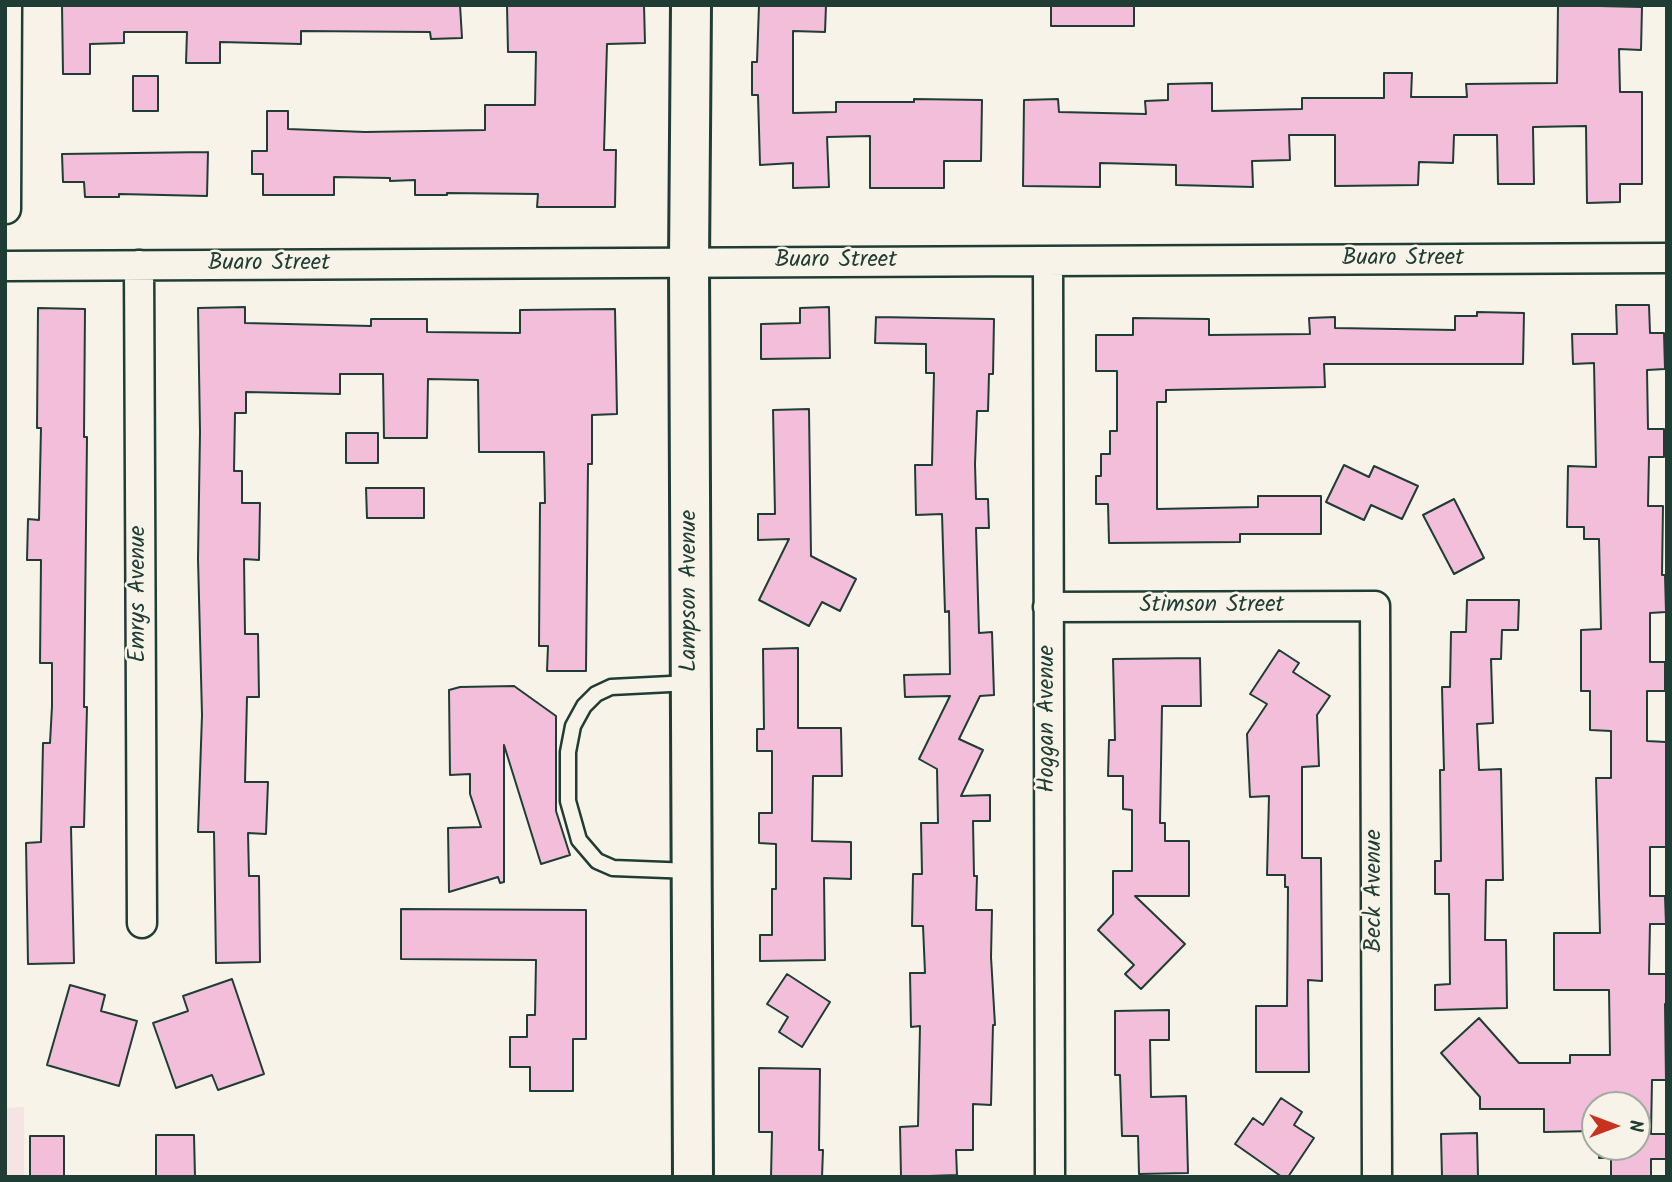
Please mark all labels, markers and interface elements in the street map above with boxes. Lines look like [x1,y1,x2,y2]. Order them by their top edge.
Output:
street label: Buaro Street [1342,246,1464,274]
street label: Buaro Street [775,248,897,276]
street label: Buaro Street [208,251,330,279]
street label: Lampson Avenue [677,510,705,672]
street label: Emrys Avenue [126,526,154,662]
street label: Stimson Street [1140,593,1284,621]
street label: Hoggan Avenue [1035,645,1063,793]
street label: Beck Avenue [1362,830,1390,952]
north arrow [1581,1091,1651,1161]
text: N [1620,1120,1650,1132]

